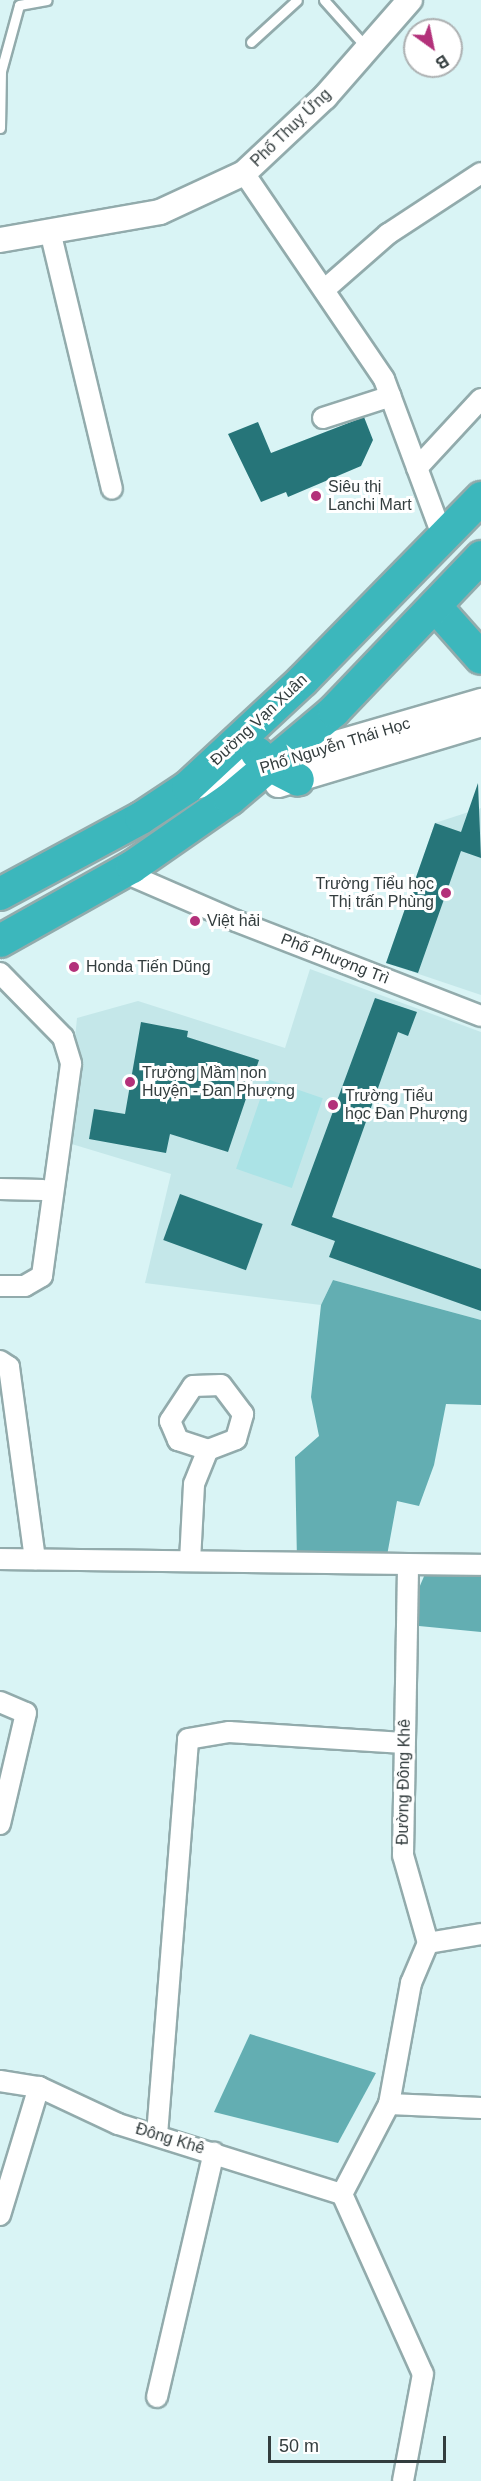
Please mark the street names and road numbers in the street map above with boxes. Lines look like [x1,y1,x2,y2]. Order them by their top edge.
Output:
street label: Phố Thuỵ Ứng [247,85,335,171]
street label: Đường Vạn Xuân [207,670,311,770]
street label: Phố Nguyễn Thái Học [257,714,413,778]
street label: Phố Phượng Trì [278,929,392,989]
street label: Đường Đông Khê [393,1719,415,1845]
street label: Đông Khê [133,2119,207,2159]

